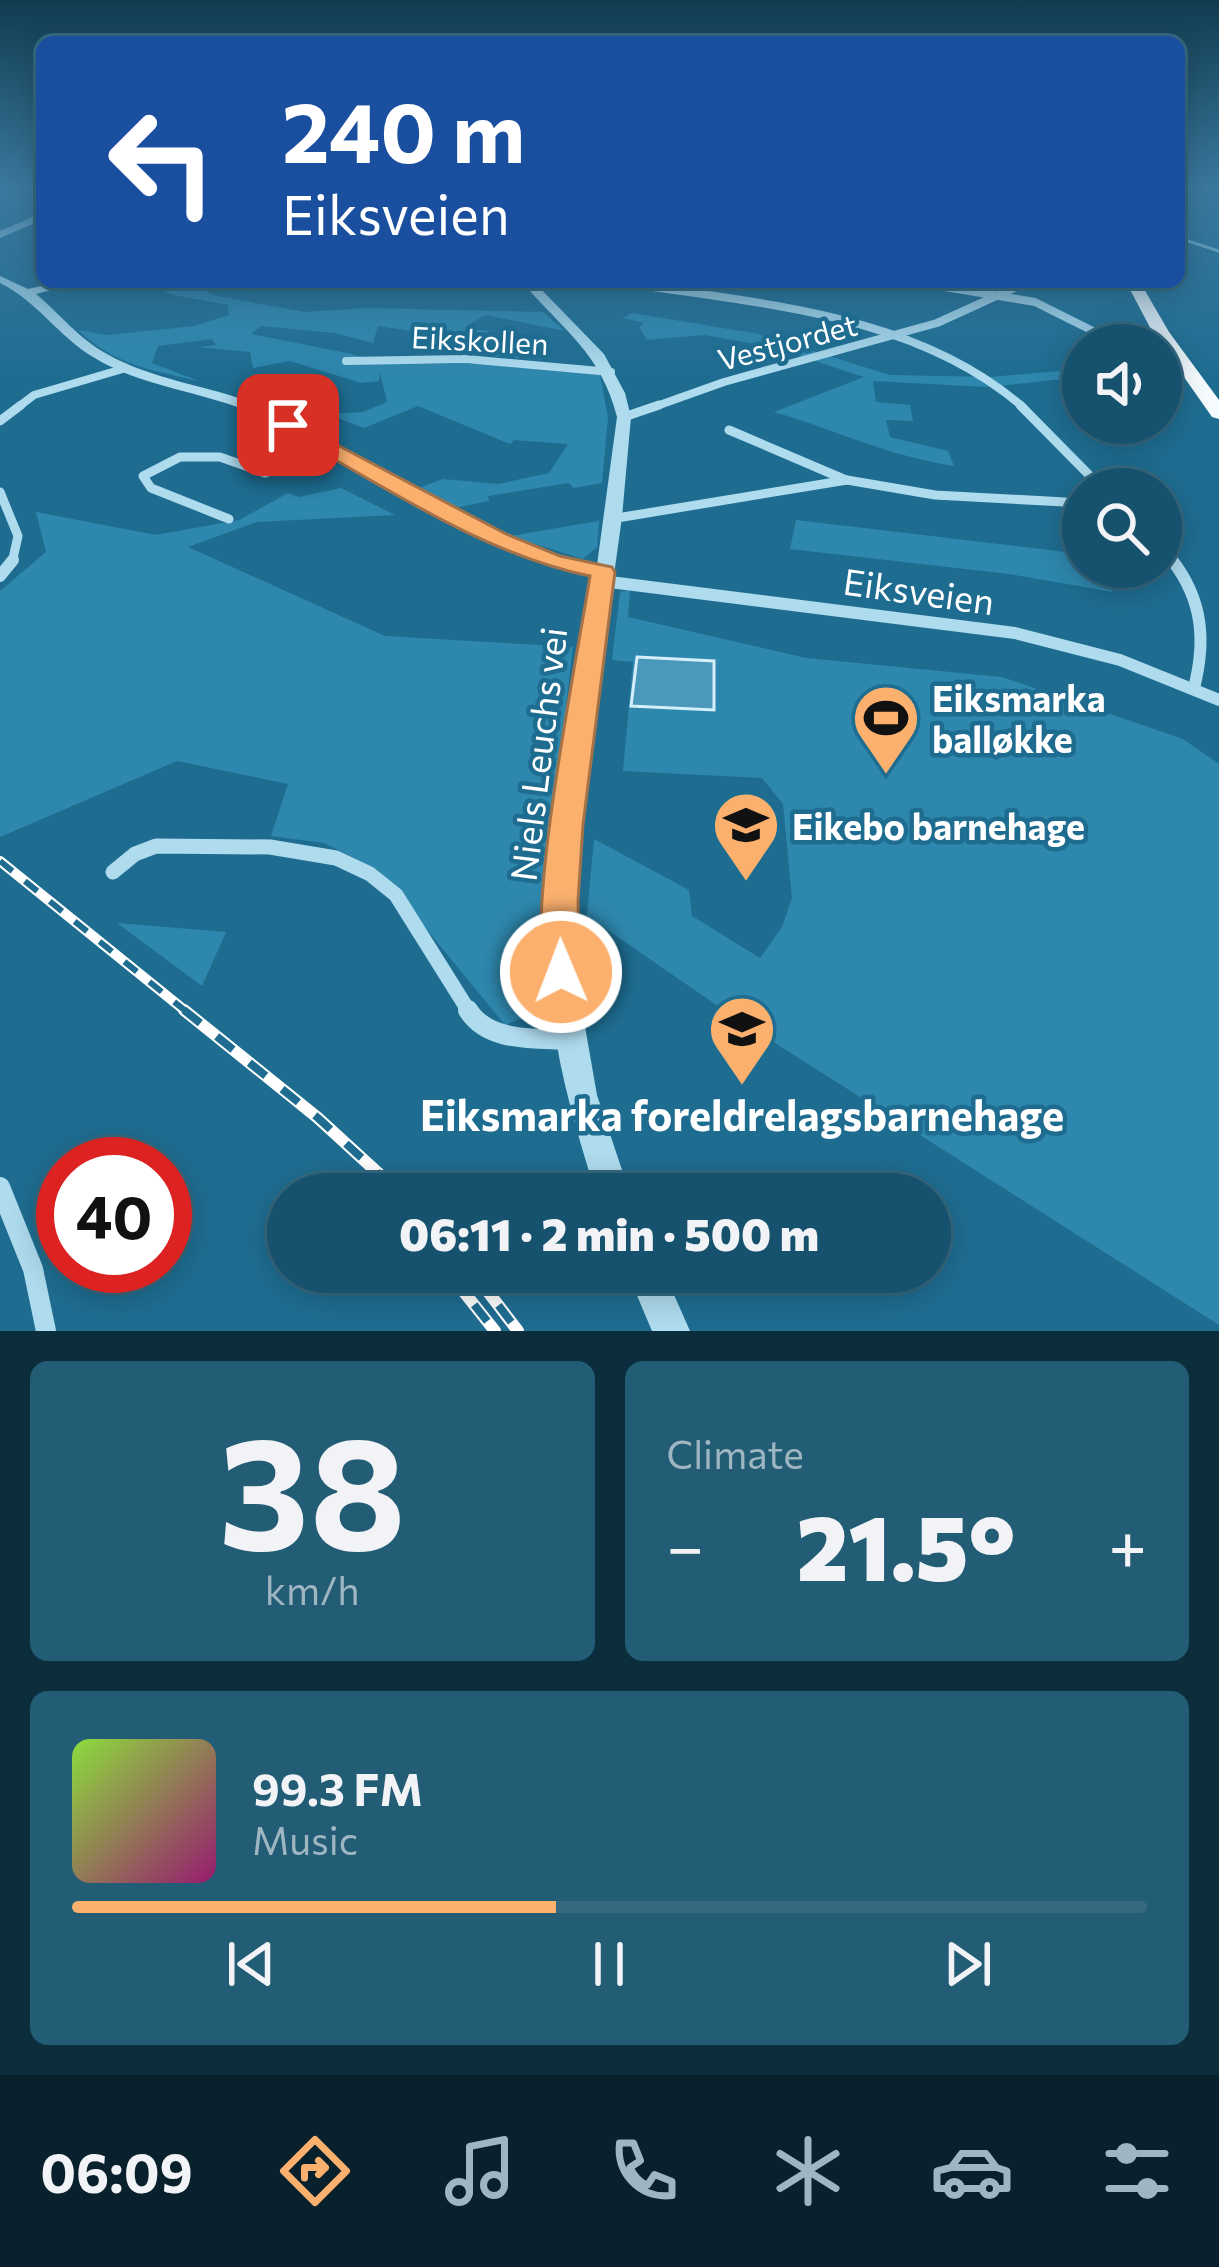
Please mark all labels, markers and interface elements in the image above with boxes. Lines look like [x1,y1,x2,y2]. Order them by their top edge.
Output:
text: 240 m [282,78,525,180]
icon: left [84,84,240,240]
text: Eiksveien [282,180,510,246]
street label: Vestjordet [713,305,861,377]
street label: Eikskollen [411,317,549,361]
map controls [1062,324,1182,588]
button: sound [1062,324,1182,444]
pin [237,374,339,476]
icon: arrive [255,392,321,458]
button: search [1062,468,1182,588]
street label: Eiksveien [841,558,997,622]
street label: Niels Leuchs vei [500,625,574,883]
place label: Eiksmarka balløkke [932,675,1106,760]
sports icon: Eiksmarka balløkke [851,683,921,777]
school or university icon: Eikebo barnehage [711,790,781,884]
place label: Eikebo barnehage [792,803,1085,847]
position arrow [498,909,624,1035]
school or university icon: Eiksmarka foreldrelagsbarnehage [707,994,777,1088]
place label: Eiksmarka foreldrelagsbarnehage [420,1088,1064,1140]
speed limit sign: 40 [36,1137,192,1293]
text: 06:11 · 2 min · 500 m [399,1205,819,1260]
text: 38 [219,1391,406,1582]
text: Climate [667,1429,804,1477]
text: 21.5° [796,1489,1016,1600]
text: − [667,1504,704,1585]
text: + [1108,1504,1147,1585]
text: km/h [265,1565,360,1613]
text: 99.3 FM [252,1760,423,1815]
text: Music [252,1815,358,1863]
icon: previous [218,1931,284,1997]
icon: pause [576,1931,642,1997]
icon: next [935,1931,1001,1997]
icon: directions [273,2129,357,2213]
icon: music [438,2129,522,2213]
icon: phone [602,2129,686,2213]
icon: climate [766,2129,850,2213]
icon: car [930,2129,1014,2213]
icon: filters [1095,2129,1179,2213]
text: 06:09 [40,2138,193,2204]

